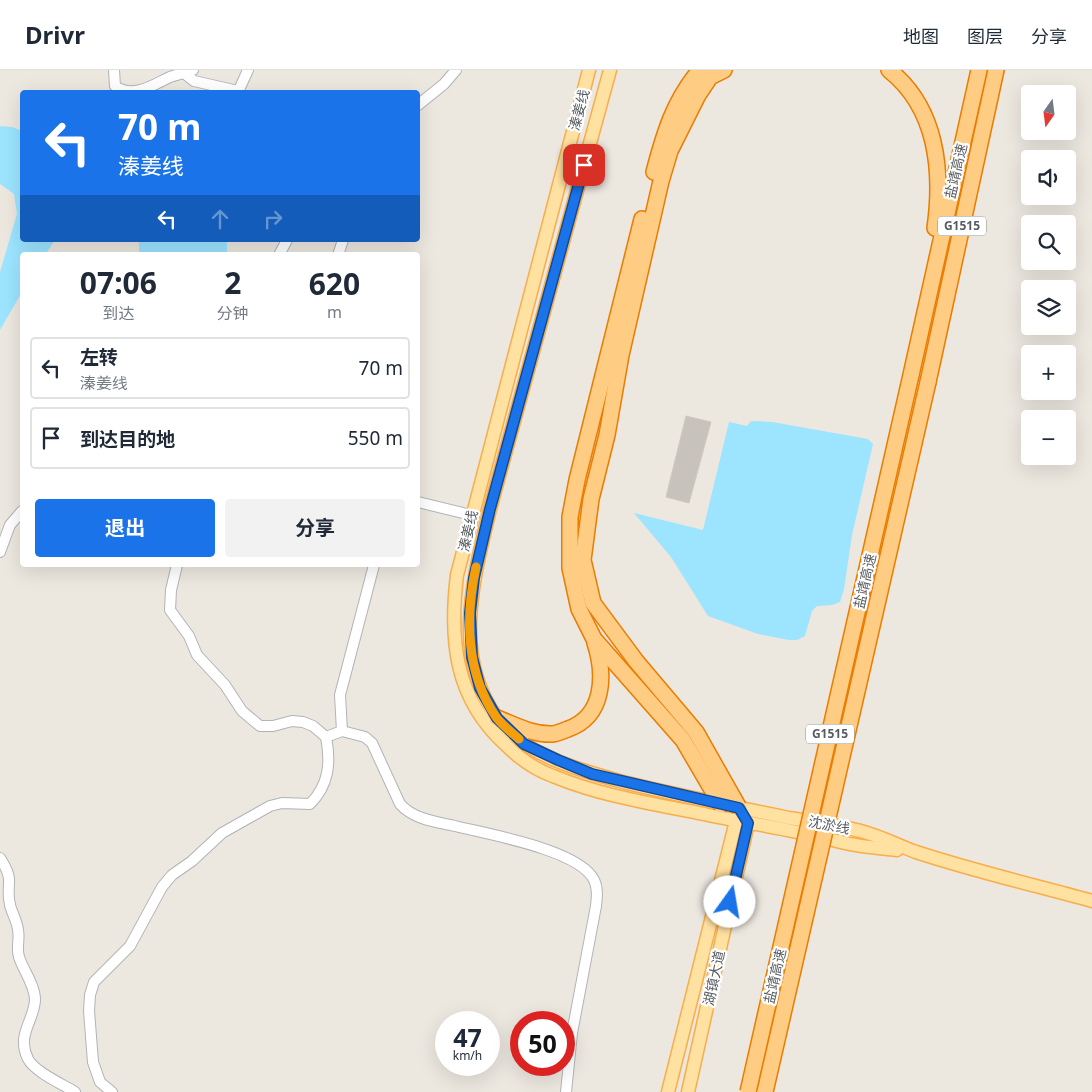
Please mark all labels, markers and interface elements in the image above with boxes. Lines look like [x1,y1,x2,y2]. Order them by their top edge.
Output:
text: Drivr [25,18,85,51]
text: 地图 [903,24,939,48]
text: 图层 [967,24,1003,48]
text: 分享 [1031,24,1067,48]
north arrow [1021,85,1076,140]
map controls [1021,85,1076,465]
street label: 溱姜线 [564,87,593,133]
text: 70 m [118,103,201,150]
icon: left [35,110,100,175]
street label: 盐靖高速 [940,141,971,200]
pin [563,144,605,186]
text: 溱姜线 [118,150,184,180]
button: sound [1021,150,1076,205]
icon: arrive [570,151,598,179]
icon: left [153,205,181,233]
icon: ahead [206,205,234,233]
icon: right [259,205,287,233]
button: search [1021,215,1076,270]
road number: G1515 [938,216,986,236]
text: 07:06 [80,262,157,303]
text: 2 [224,262,241,303]
text: 620 [309,263,360,304]
button: layers [1021,280,1076,335]
text: m [327,301,342,323]
text: 到达 [102,302,134,324]
text: 分钟 [217,302,249,324]
text: 左转 [80,344,118,370]
button: + [1021,345,1076,400]
icon: left [37,354,65,382]
text: 70 m [359,355,403,381]
text: 溱姜线 [80,372,128,394]
button: − [1021,410,1076,465]
icon: arrive [37,424,65,452]
text: 550 m [348,425,403,451]
text: 到达目的地 [80,426,175,452]
button: 退出 [35,499,215,557]
button: 分享 [225,499,405,557]
street label: 溱姜线 [454,508,481,553]
street label: 盐靖高速 [849,551,880,610]
road number: G1515 [806,724,854,744]
street label: 沈淤线 [807,811,852,838]
position arrow [703,875,755,927]
street label: 盐靖高速 [759,946,790,1005]
street label: 湖镇大道 [698,949,729,1007]
speed limit sign: 50 [510,1011,575,1076]
text: 47 [453,1020,482,1054]
text: km/h [453,1047,482,1064]

